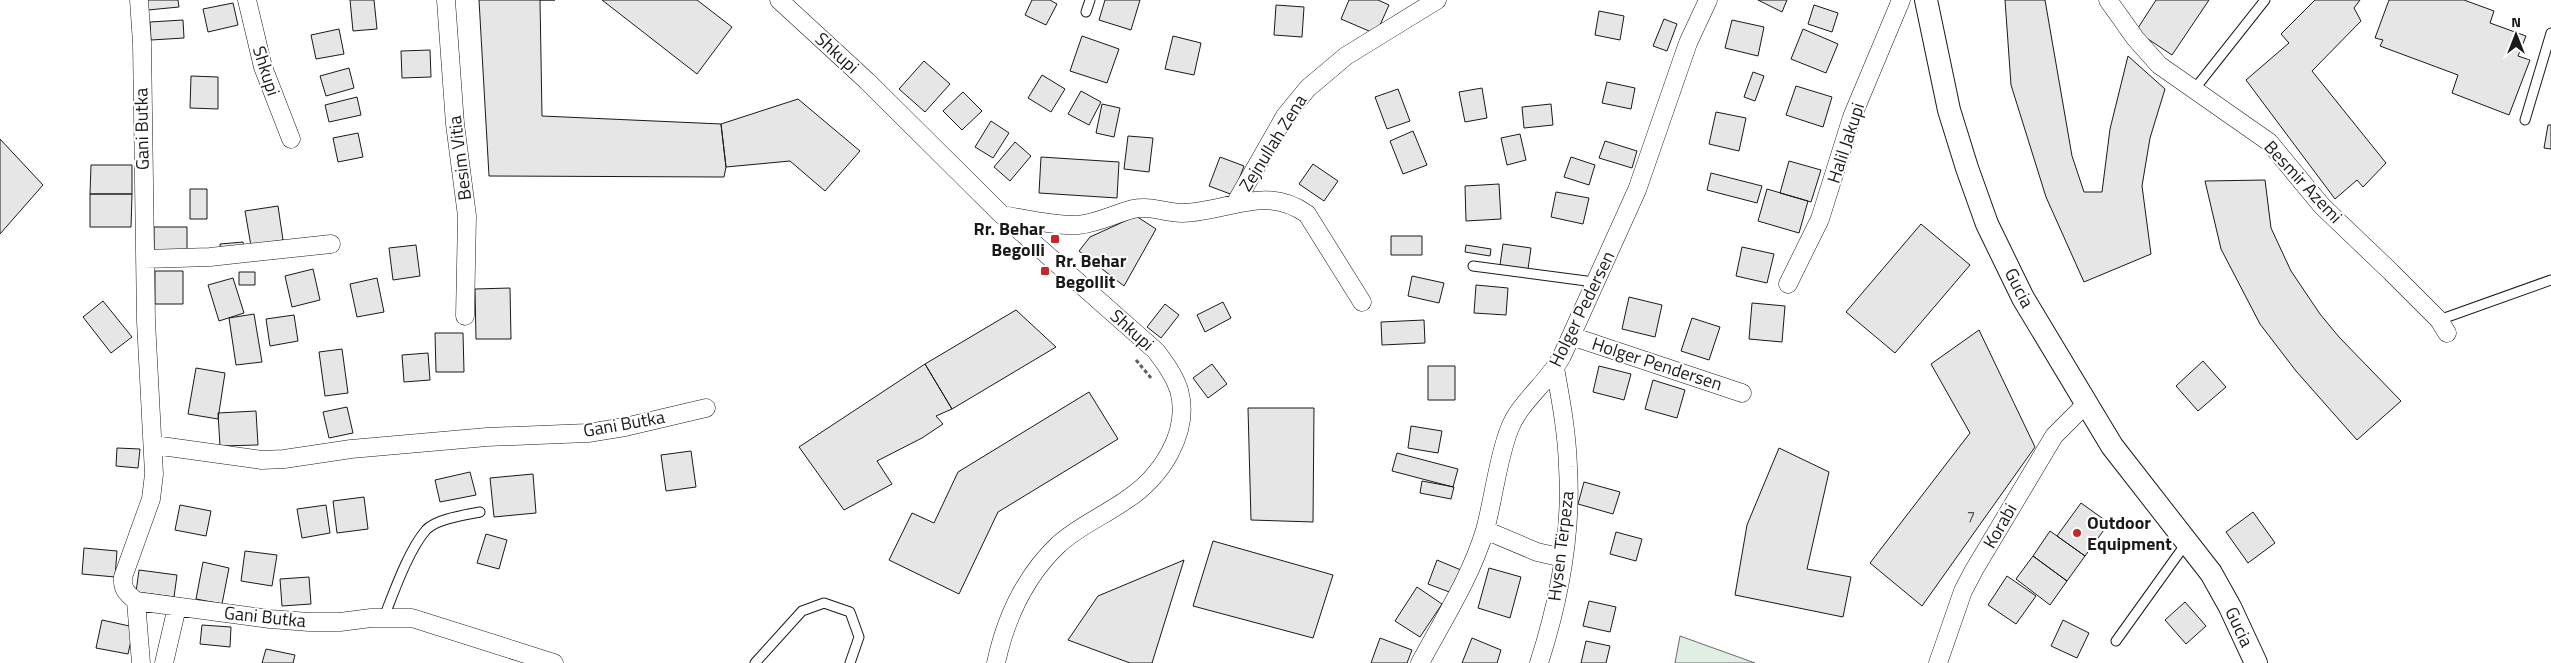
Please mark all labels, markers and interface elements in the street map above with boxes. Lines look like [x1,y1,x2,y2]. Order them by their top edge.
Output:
north arrow [2491,10,2541,60]
text: N [2511,11,2521,32]
street label: Shkupi [809,26,865,80]
street label: Shkupi [246,42,287,99]
street label: Gani Butka [127,88,156,170]
street label: Zejnullah Zena [1232,89,1313,197]
street label: Halil Jakupi [1820,99,1871,187]
street label: Besim Vitia [441,114,478,202]
street label: Besmir Azemi [2258,134,2349,229]
place label: Rr. Behar Begolli [974,215,1045,263]
marker: Rr. Behar Begolli [1049,233,1061,245]
street label: Holger Pedersen [1542,246,1621,371]
place label: Rr. Behar Begollit [1055,247,1127,295]
street label: Gucia [1998,263,2041,312]
marker: Rr. Behar Begollit [1039,265,1051,277]
street label: Shkupi [1104,303,1160,357]
street label: Holger Pendersen [1589,330,1726,397]
street label: Gani Butka [581,403,667,444]
street label: Hysen Tërpeza [1540,489,1581,603]
street label: Korabi [1976,498,2023,553]
house number: 7 [1967,505,1975,528]
place label: Outdoor Equipment [2087,509,2172,557]
marker: Outdoor Equipment [2071,527,2083,539]
street label: Gani Butka [223,599,307,634]
street label: Gucia [2218,602,2260,651]

